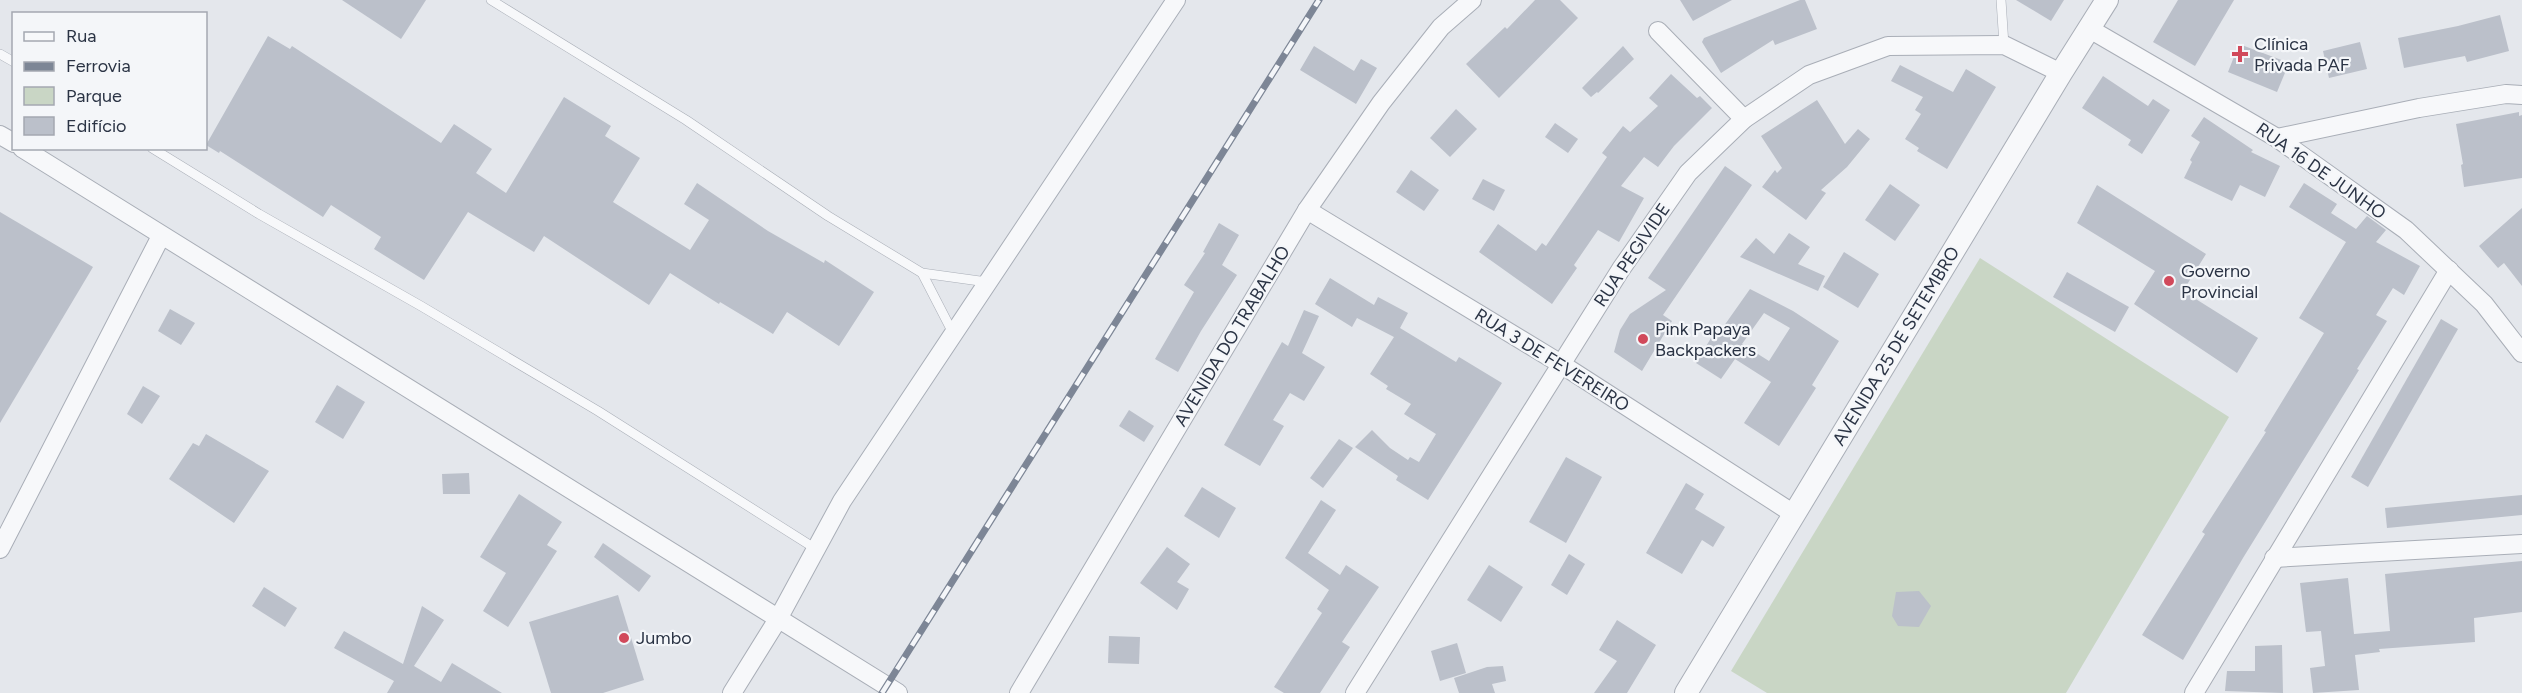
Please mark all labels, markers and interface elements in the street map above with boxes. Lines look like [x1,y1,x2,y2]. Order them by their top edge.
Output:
legend [12,12,207,150]
text: Rua [66,25,97,47]
place label: Clínica Privada PAF [2254,33,2350,76]
marker: Clínica Privada PAF [2231,45,2249,63]
text: Ferrovia [66,55,131,77]
text: Parque [66,85,122,107]
text: Edifício [66,115,127,137]
street label: RUA 16 DE JUNHO [2252,118,2390,224]
street label: RUA PEGIVIDE [1589,199,1675,311]
street label: AVENIDA DO TRABALHO [1169,242,1295,430]
street label: AVENIDA 25 DE SETEMBRO [1828,242,1964,450]
place label: Governo Provincial [2181,260,2258,303]
marker: Governo Provincial [2162,274,2176,288]
street label: RUA 3 DE FEVEREIRO [1471,304,1633,416]
place label: Pink Papaya Backpackers [1655,318,1756,361]
marker: Pink Papaya Backpackers [1636,332,1650,346]
place label: Jumbo [636,627,692,649]
marker: Jumbo [617,631,631,645]

